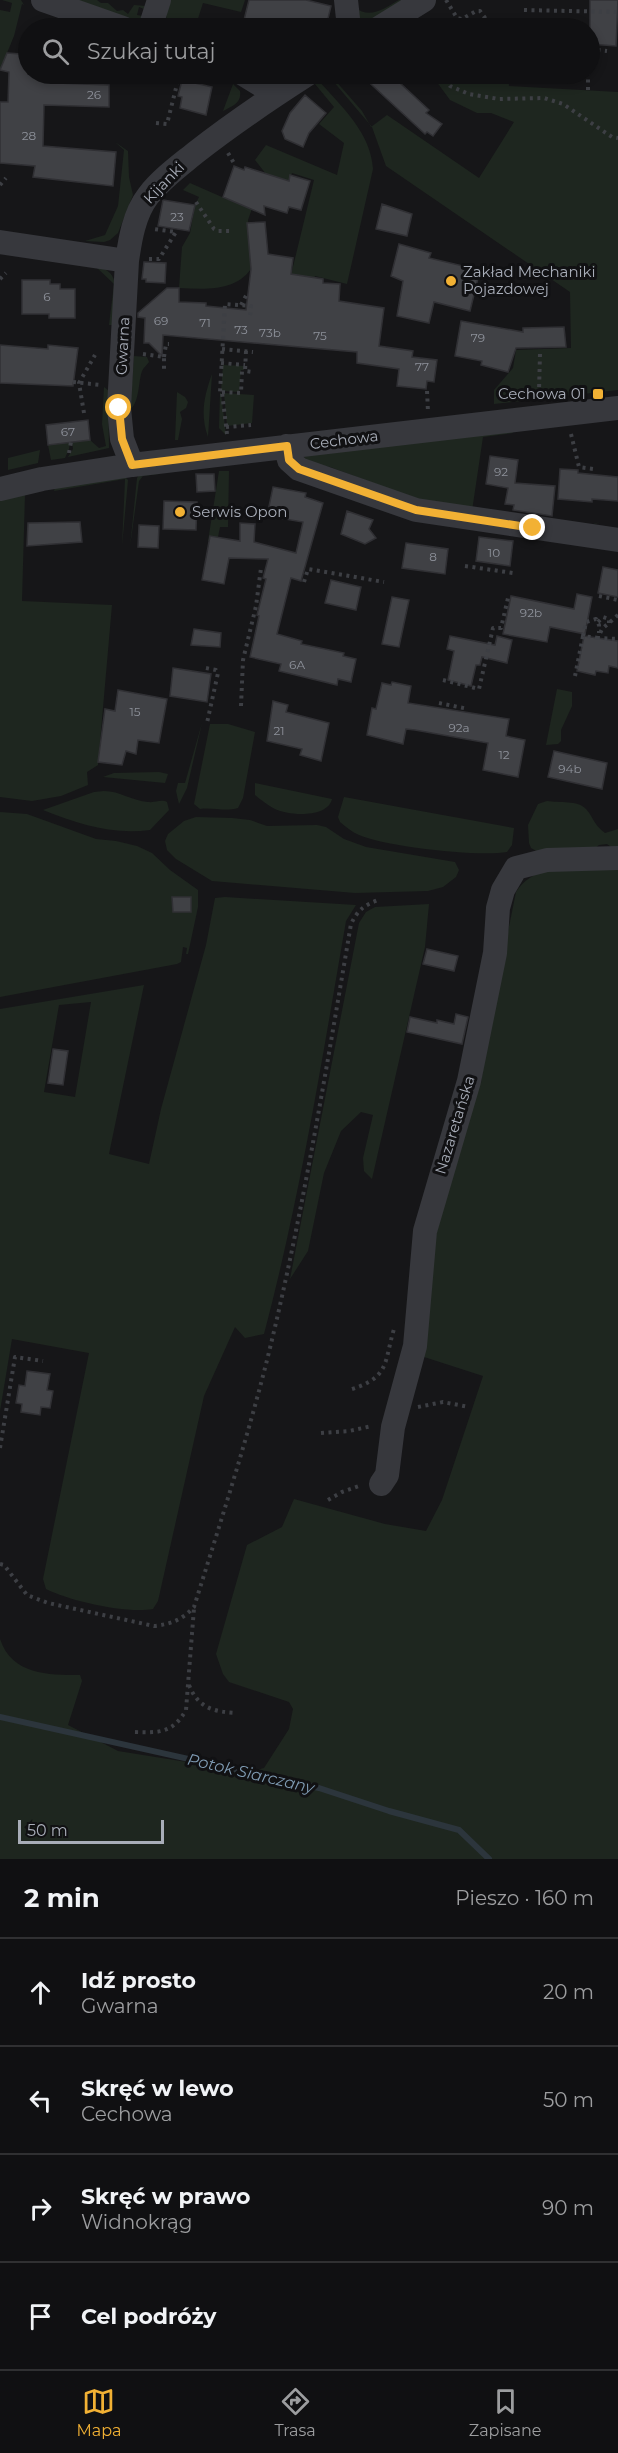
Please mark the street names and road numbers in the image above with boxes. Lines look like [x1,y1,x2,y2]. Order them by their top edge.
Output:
street label: Kijanki [139,158,188,208]
street label: Gwarna [111,316,134,376]
street label: Cechowa [309,426,379,453]
street label: Nazaretańska [430,1073,479,1177]

